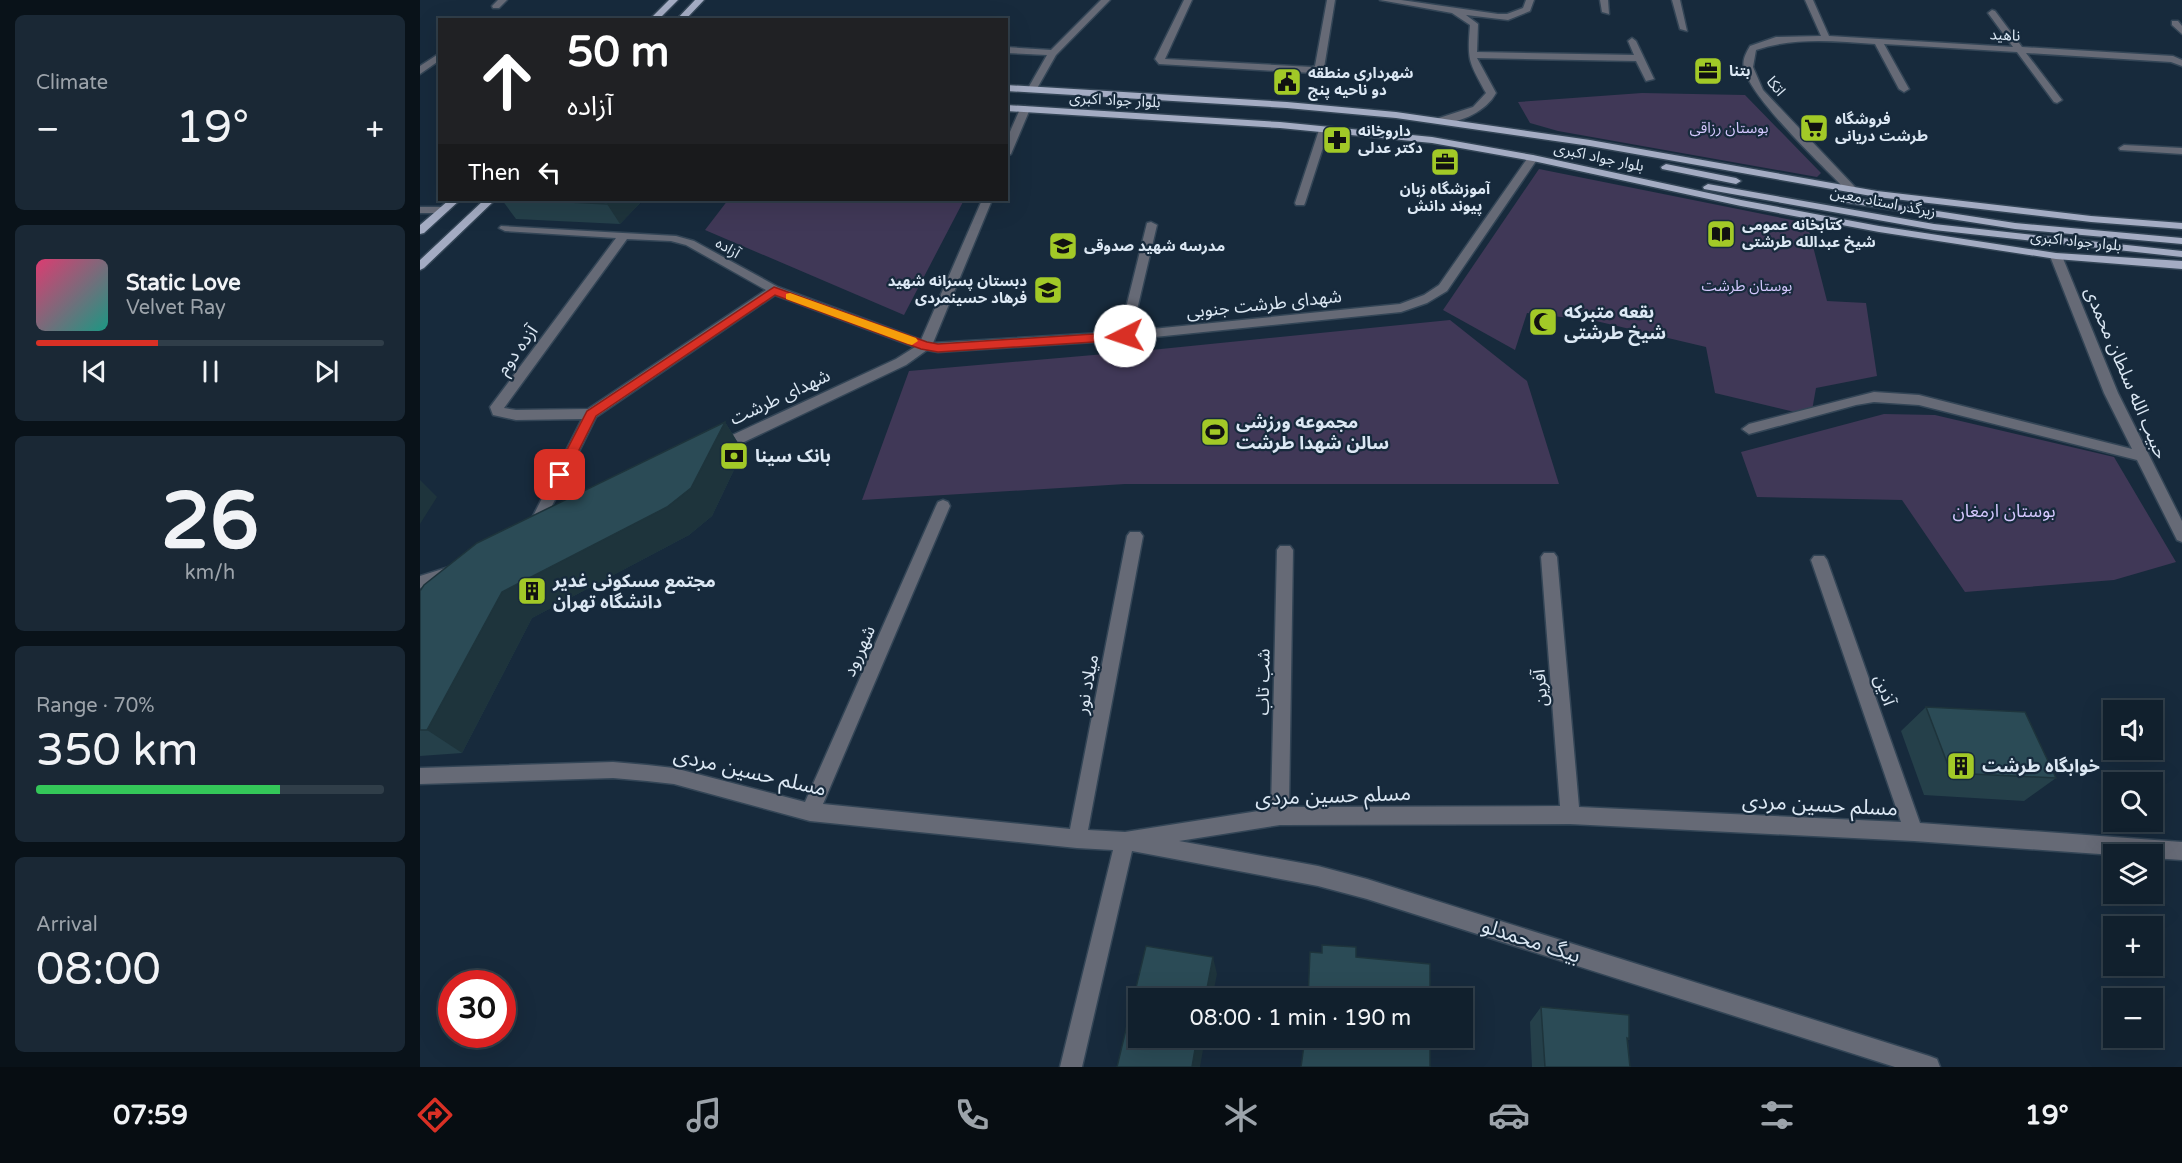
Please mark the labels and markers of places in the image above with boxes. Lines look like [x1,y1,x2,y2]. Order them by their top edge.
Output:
office icon: بتنا [1692,55,1724,87]
place label: بتنا [1729,62,1750,80]
place label: شهرداری منطقه دو ناحیه پنج [1308,64,1414,101]
public building icon: شهرداری منطقه دو ناحیه پنج [1271,66,1303,98]
place label: فروشگاه طرشت دریانی [1835,110,1928,145]
supermarket icon: فروشگاه طرشت دریانی [1798,112,1830,144]
place label: داروخانه دکتر عدلی [1358,122,1423,157]
pharmacy icon: داروخانه دکتر عدلی [1321,124,1353,156]
office icon: آموزشگاه زبان پیوند دانش [1429,146,1461,178]
place label: آموزشگاه زبان پیوند دانش [1400,180,1491,216]
place label: کتابخانه عمومی شیخ عبدالله طرشتی [1742,216,1876,253]
library icon: کتابخانه عمومی شیخ عبدالله طرشتی [1705,218,1737,250]
school or university icon: مدرسه شهید صدوقی [1047,230,1079,262]
place label: مدرسه شهید صدوقی [1084,237,1225,255]
place label: دبستان پسرانه شهيد فرهاد حسينمردی [888,272,1027,307]
school or university icon: دبستان پسرانه شهيد فرهاد حسينمردی [1032,274,1064,306]
place label: بقعه متبرکه شیخ طرشتی [1564,301,1666,346]
mosque icon: بقعه متبرکه شیخ طرشتی [1527,306,1559,338]
place label: مجموعه ورزشی سالن شهدا طرشت [1236,411,1389,454]
sports icon: مجموعه ورزشی سالن شهدا طرشت [1199,416,1231,448]
bank icon: بانک سینا [718,440,750,472]
place label: بانک سینا [755,445,831,467]
pin [534,449,585,500]
place label: مجتمع مسکونی غدیر دانشگاه تهران [552,570,716,613]
building icon: مجتمع مسکونی غدیر دانشگاه تهران [516,575,548,607]
building icon: خوابگاه طرشت [1945,750,1977,782]
place label: خوابگاه طرشت [1982,755,2100,777]

